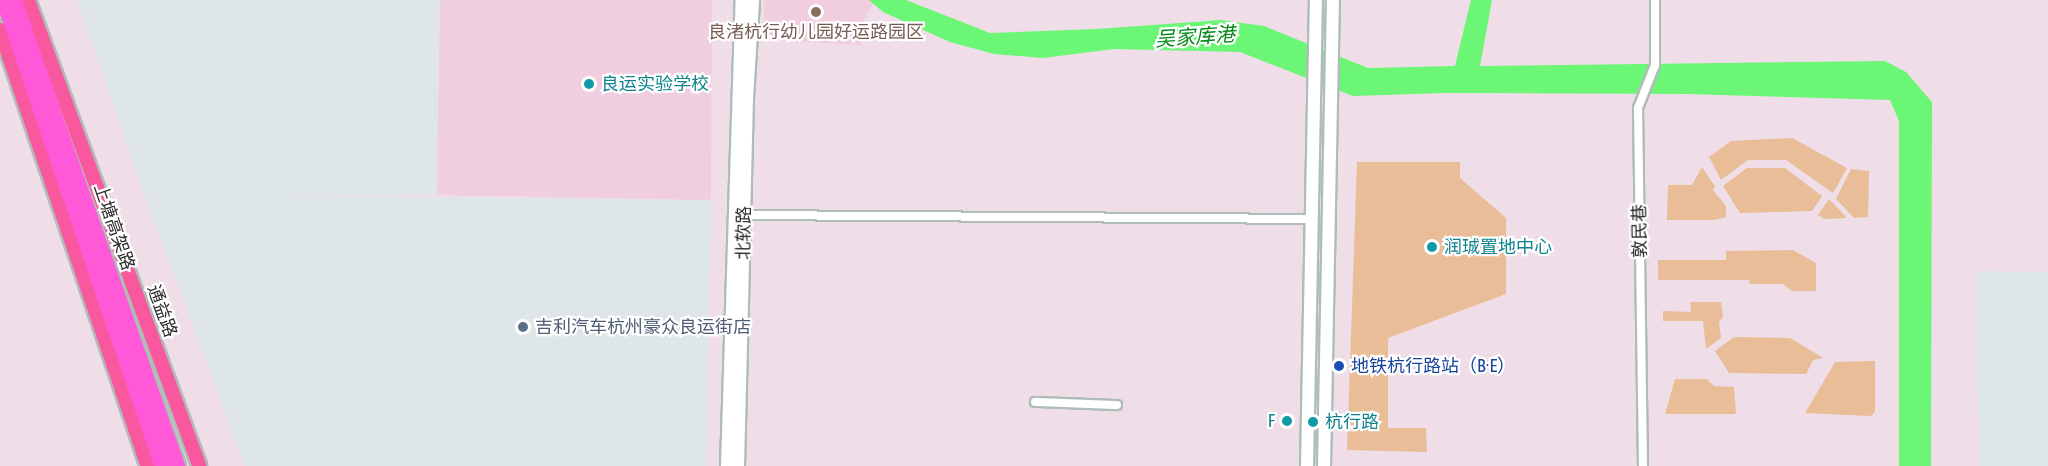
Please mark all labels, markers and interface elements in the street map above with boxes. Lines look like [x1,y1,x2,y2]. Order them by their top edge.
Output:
marker: 良渚杭行幼儿园好运路园区 [809,5,823,19]
place label: 良渚杭行幼儿园好运路园区 [708,21,924,43]
water label: 吴家库港 [1154,21,1236,51]
place label: 良运实验学校 [601,73,709,95]
marker: 良运实验学校 [582,77,596,91]
street label: 上塘高架路 [89,181,139,273]
street label: 敦民巷 [1629,204,1651,258]
street label: 北软路 [733,206,755,260]
place label: 润珹置地中心 [1444,236,1552,258]
marker: 润珹置地中心 [1425,240,1439,254]
street label: 通益路 [143,282,181,340]
place label: 吉利汽车杭州豪众良运街店 [535,316,751,338]
marker: 吉利汽车杭州豪众良运街店 [516,320,530,334]
place label: 地铁杭行路站（B·E） [1351,355,1515,377]
marker: 地铁杭行路站（B·E） [1332,359,1346,373]
place label: F [1268,410,1275,432]
place label: 杭行路 [1325,411,1379,433]
marker: F [1280,414,1294,428]
marker: 杭行路 [1306,415,1320,429]

